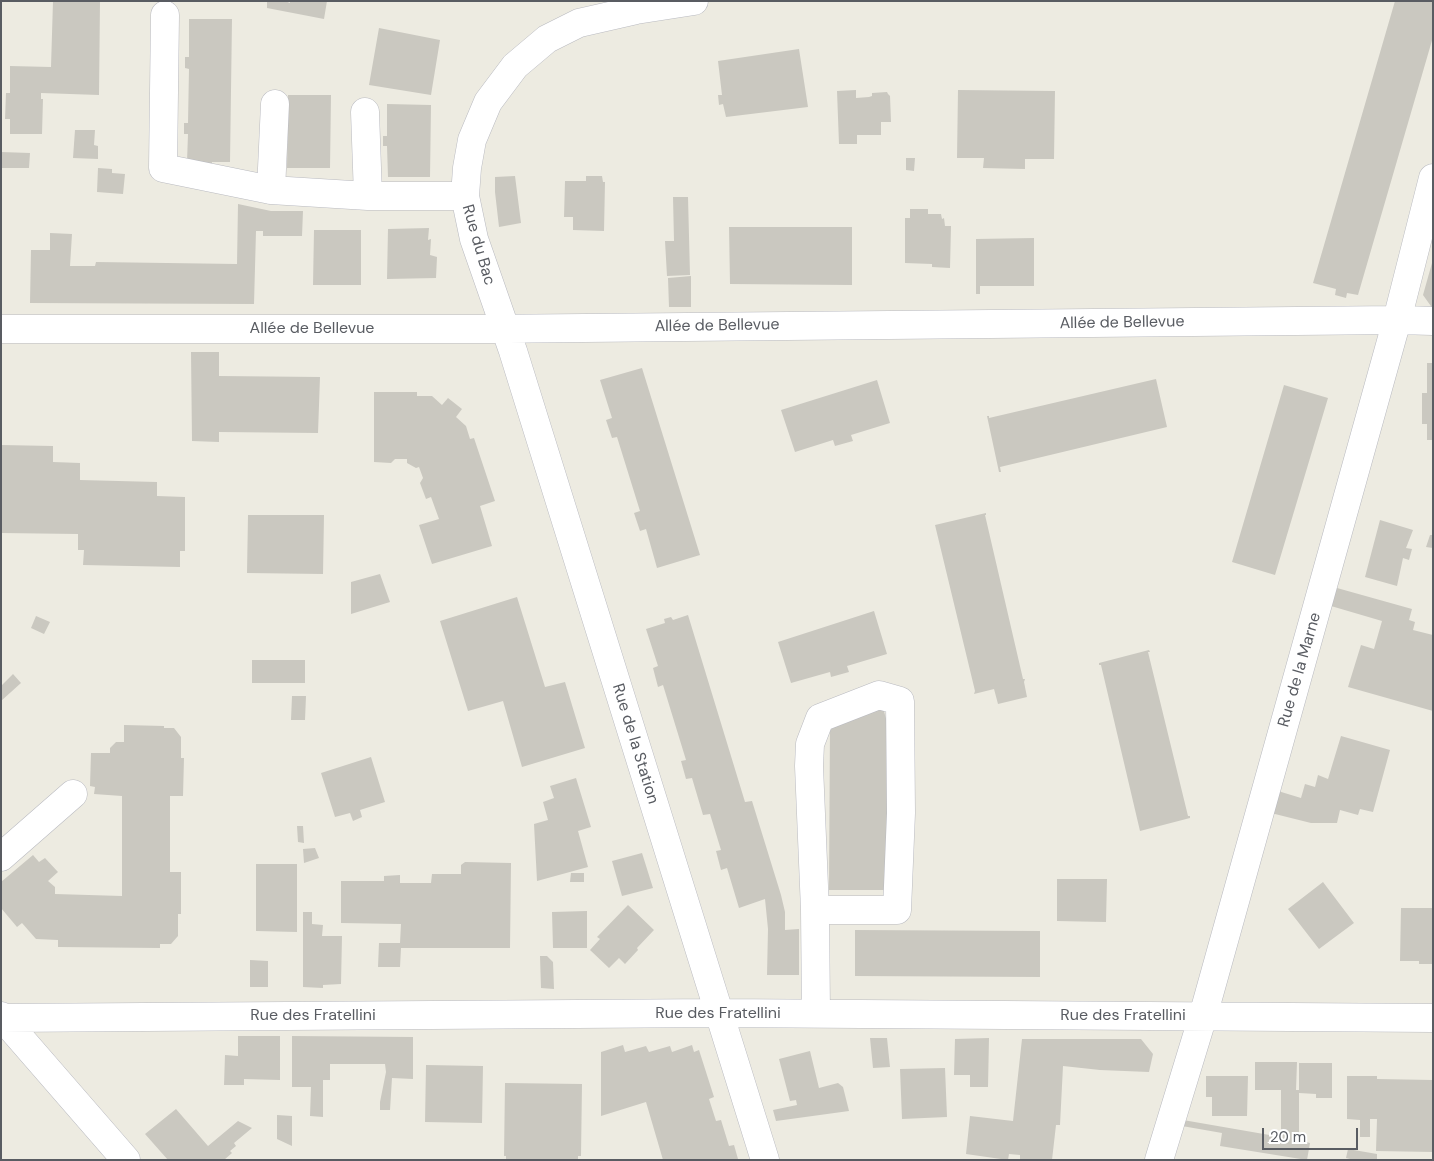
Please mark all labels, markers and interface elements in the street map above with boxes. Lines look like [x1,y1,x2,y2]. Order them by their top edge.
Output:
street label: Rue du Bac [457,202,499,288]
street label: Allée de Bellevue [1059,312,1185,334]
street label: Allée de Bellevue [654,315,780,337]
street label: Allée de Bellevue [250,319,374,339]
street label: Rue de la Marne [1274,611,1326,729]
street label: Rue de la Station [608,682,662,806]
street label: Rue des Fratellini [655,1004,781,1024]
street label: Rue des Fratellini [250,1006,376,1026]
street label: Rue des Fratellini [1060,1006,1186,1026]
scale bar [1264,1118,1360,1150]
text: 20 m [1270,1127,1306,1147]

